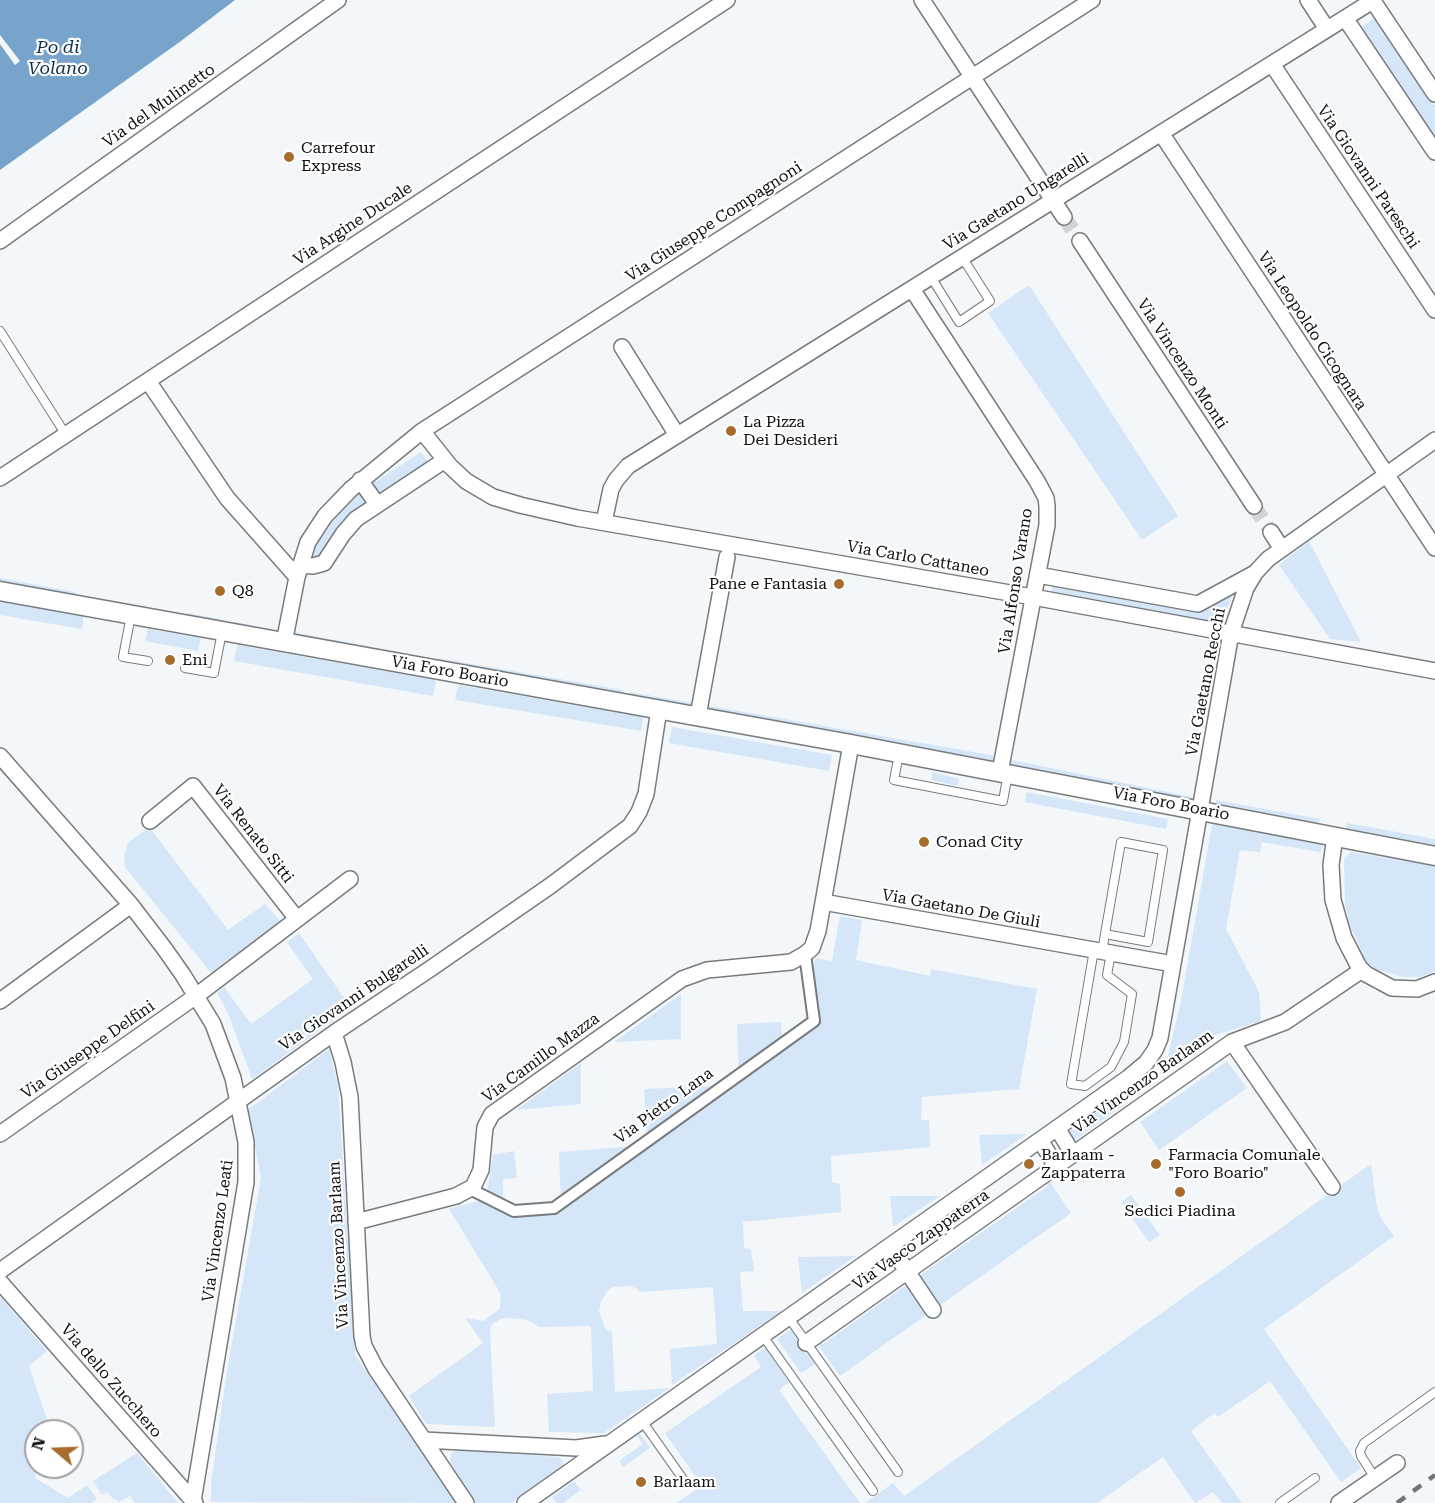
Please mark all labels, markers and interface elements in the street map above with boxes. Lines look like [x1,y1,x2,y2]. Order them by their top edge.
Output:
water label: Po di Volano [28,37,88,80]
street label: Via del Mulinetto [99,60,219,152]
street label: Via Giovanni Pareschi [1313,102,1423,252]
place label: Carrefour Express [301,138,375,176]
street label: Via Gaetano Ungarelli [940,149,1092,255]
marker: Carrefour Express [282,150,296,164]
street label: Via Giuseppe Compagnoni [622,158,806,286]
street label: Via Argine Ducale [290,178,416,270]
street label: Via Leopoldo Cicognara [1253,248,1371,414]
street label: Via Vincenzo Monti [1133,295,1231,433]
place label: La Pizza Dei Desideri [743,412,838,450]
marker: La Pizza Dei Desideri [724,424,738,438]
street label: Via Alfonso Varano [995,507,1037,655]
street label: Via Carlo Cattaneo [845,537,991,581]
place label: Pane e Fantasia [709,574,827,594]
marker: Pane e Fantasia [832,577,846,591]
place label: Q8 [232,581,254,601]
marker: Q8 [213,584,227,598]
street label: Via Gaetano Recchi [1182,606,1230,758]
place label: Eni [182,650,208,670]
street label: Via Foro Boario [390,652,510,692]
marker: Eni [163,653,177,667]
street label: Via Renato Sitti [209,781,297,887]
street label: Via Foro Boario [1111,783,1231,825]
place label: Conad City [936,832,1023,852]
marker: Conad City [917,835,931,849]
street label: Via Gaetano De Giuli [880,886,1042,932]
street label: Via Giovanni Bulgarelli [276,941,432,1055]
street label: Via Giuseppe Delfini [17,997,159,1103]
street label: Via Camillo Mazza [479,1009,603,1107]
street label: Via Vincenzo Barlaam [1069,1026,1217,1138]
street label: Via Pietro Lana [611,1064,717,1148]
place label: Barlaam - Zappaterra [1041,1145,1125,1183]
place label: Farmacia Comunale "Foro Boario" [1168,1145,1320,1183]
marker: Barlaam - Zappaterra [1022,1157,1036,1171]
marker: Farmacia Comunale "Foro Boario" [1149,1157,1163,1171]
street label: Via Vincenzo Leati [199,1159,237,1303]
street label: Via Vincenzo Barlaam [325,1161,353,1329]
marker: Sedici Piadina [1173,1185,1187,1199]
street label: Via Vasco Zappaterra [849,1186,993,1294]
place label: Sedici Piadina [1125,1201,1235,1221]
street label: Via dello Zucchero [56,1320,166,1442]
north arrow [24,1419,84,1479]
text: N [27,1435,49,1453]
place label: Barlaam [653,1472,716,1492]
marker: Barlaam [634,1475,648,1489]

